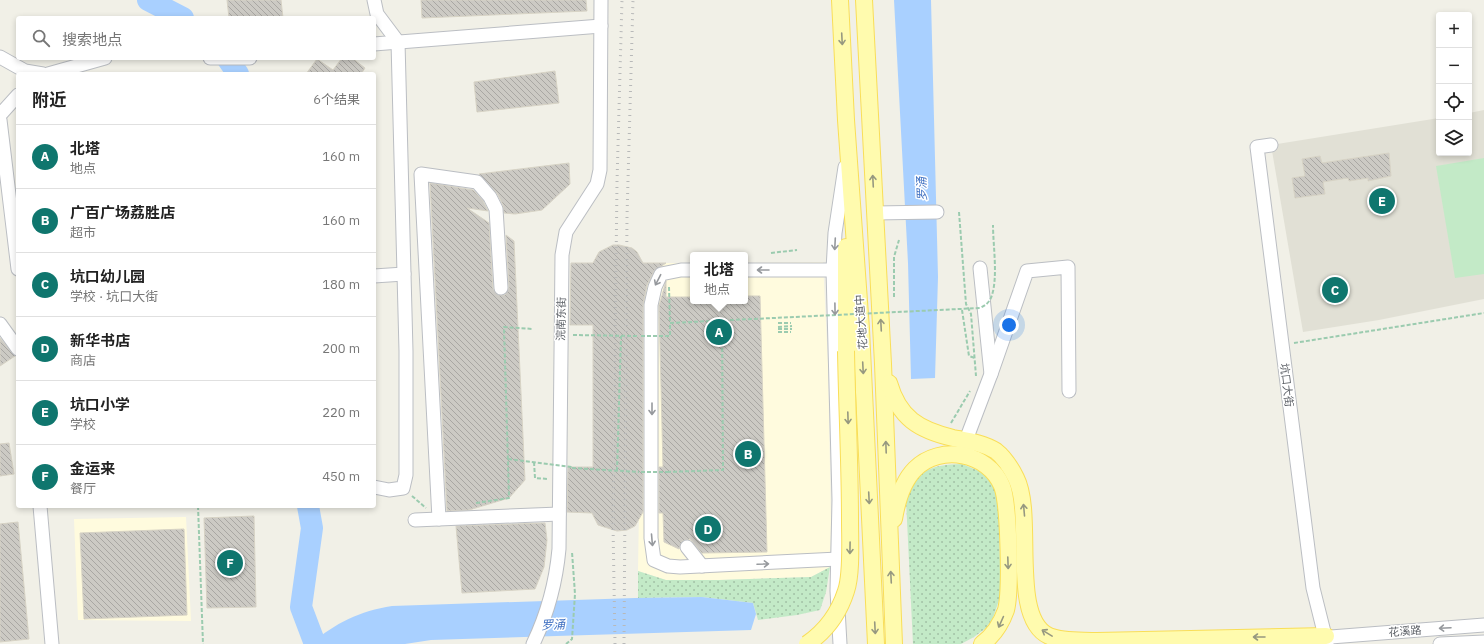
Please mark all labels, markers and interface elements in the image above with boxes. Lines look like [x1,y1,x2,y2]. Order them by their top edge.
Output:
map controls [1436,12,1472,156]
button: + [1436,12,1472,48]
search box [16,16,376,60]
icon: search [30,27,52,49]
text: 搜索地点 [62,30,122,49]
one-way arrow [839,32,846,45]
button: − [1436,48,1472,84]
button: locate [1436,84,1472,120]
text: 附近 [32,89,66,111]
text: 6个结果 [313,91,360,108]
button: layers [1436,120,1472,156]
text: 北塔 [70,139,100,158]
text: A [41,148,49,165]
text: 160 m [322,148,360,165]
text: 地点 [70,160,96,177]
one-way arrow [869,175,877,188]
water label: 罗涌 [914,175,929,201]
pin: E [1369,186,1395,216]
text: 广百广场荔胜店 [70,203,175,222]
text: B [41,212,49,229]
text: 160 m [322,212,360,229]
text: 超市 [70,224,96,241]
one-way arrow [831,237,838,250]
popup [690,252,748,304]
text: 北塔 [704,260,734,279]
one-way arrow [757,266,770,274]
text: 坑口幼儿园 [70,267,145,286]
one-way arrow [654,274,661,286]
pin: C [1322,275,1348,305]
text: C [41,276,49,293]
text: 180 m [322,276,360,293]
text: 地点 [704,281,730,298]
text: 学校 · 坑口大街 [70,288,158,305]
street label: 花地大道中 [852,294,870,350]
street label: 浣南东街 [554,297,568,341]
one-way arrow [831,302,839,315]
your location [999,315,1019,335]
pin: A [706,317,732,347]
one-way arrow [878,319,885,332]
text: 新华书店 [70,331,130,350]
text: D [40,340,50,357]
text: 200 m [322,340,360,357]
text: 商店 [70,352,96,369]
one-way arrow [860,361,867,374]
street label: 坑口大街 [1277,362,1297,408]
text: 坑口小学 [70,395,130,414]
one-way arrow [648,402,656,415]
text: E [41,404,49,421]
text: 220 m [322,404,360,421]
one-way arrow [844,411,851,424]
text: 学校 [70,416,96,433]
pin: B [735,439,761,469]
one-way arrow [883,441,890,454]
text: 金运来 [70,459,115,478]
text: F [41,468,49,485]
text: 450 m [322,468,360,485]
text: 餐厅 [70,480,96,497]
one-way arrow [865,491,873,504]
one-way arrow [1020,504,1027,517]
pin: D [695,514,721,544]
one-way arrow [648,534,656,547]
one-way arrow [846,541,854,554]
pin: F [217,548,243,578]
one-way arrow [1004,556,1012,569]
one-way arrow [756,560,769,567]
one-way arrow [887,571,895,584]
one-way arrow [997,615,1004,627]
water label: 罗涌 [541,616,567,633]
one-way arrow [871,621,879,634]
street label: 花溪路 [1388,623,1422,639]
one-way arrow [1439,624,1452,631]
one-way arrow [1041,629,1053,637]
one-way arrow [1253,633,1266,641]

